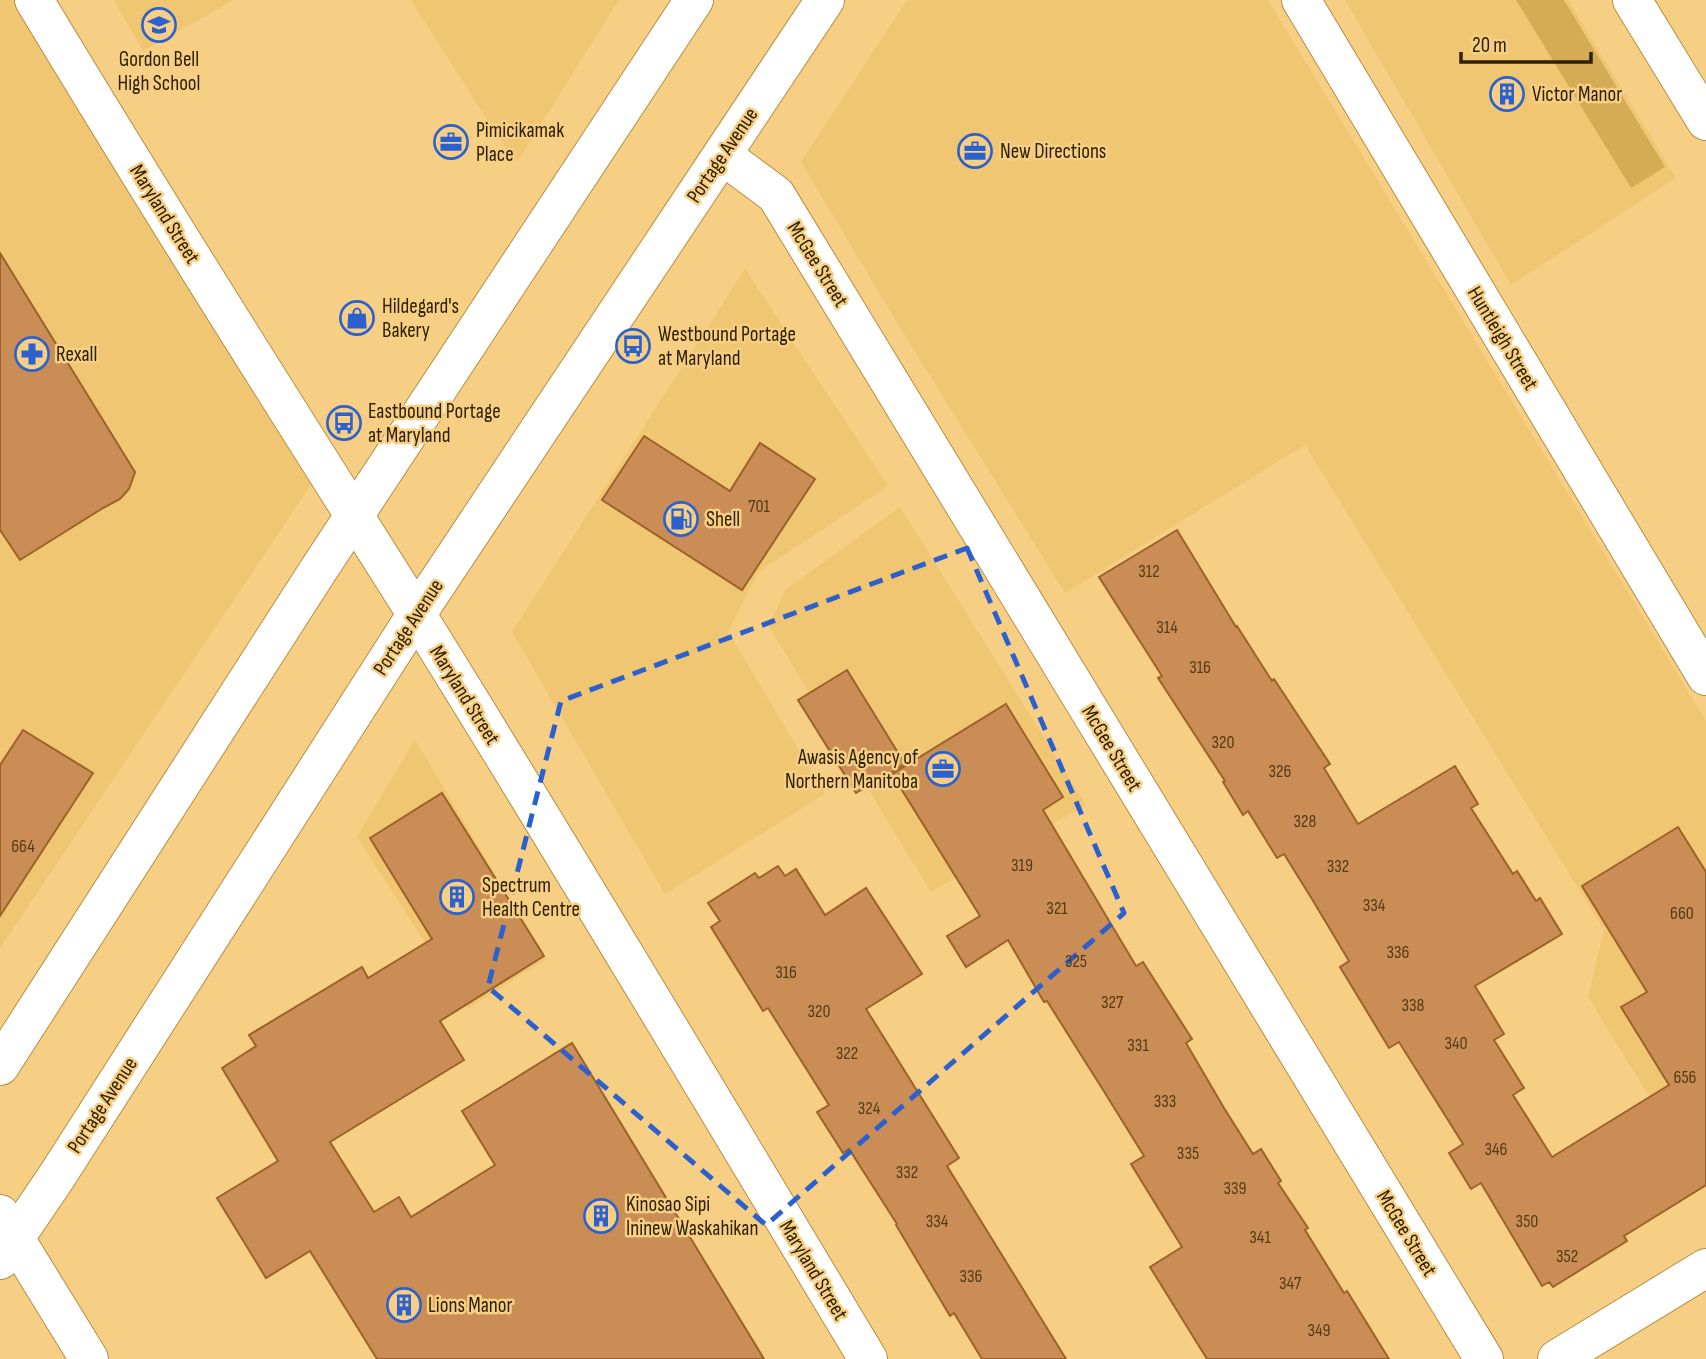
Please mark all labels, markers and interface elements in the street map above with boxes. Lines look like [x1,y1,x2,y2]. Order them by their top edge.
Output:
school or university icon: Gordon Bell High School [140,6,178,44]
scale bar [1461,21,1590,65]
text: 20 m [1472,33,1507,58]
place label: Gordon Bell High School [118,47,201,96]
building icon: Victor Manor [1488,75,1526,113]
place label: Victor Manor [1532,82,1622,107]
street label: Portage Avenue [681,103,763,208]
place label: Pimicikamak Place [476,118,564,167]
office icon: Pimicikamak Place [432,123,470,161]
office icon: New Directions [956,132,994,170]
place label: New Directions [1000,139,1106,164]
street label: Maryland Street [124,160,205,268]
street label: McGee Street [782,217,854,312]
street label: Huntleigh Street [1462,282,1543,395]
place label: Hildegard's Bakery [382,294,459,343]
shop icon: Hildegard's Bakery [338,299,376,337]
place label: Westbound Portage at Maryland [658,322,796,371]
bus stop icon: Westbound Portage at Maryland [614,327,652,365]
pharmacy icon: Rexall [13,335,51,373]
place label: Rexall [56,342,97,367]
place label: Eastbound Portage at Maryland [368,399,501,448]
bus stop icon: Eastbound Portage at Maryland [325,404,363,442]
house number: 701 [748,496,770,517]
fuel station icon: Shell [662,500,700,538]
place label: Shell [706,507,740,532]
house number: 312 [1138,561,1160,582]
street label: Portage Avenue [368,574,449,680]
house number: 314 [1156,617,1178,638]
street label: Maryland Street [424,641,505,749]
house number: 316 [1189,657,1211,678]
street label: McGee Street [1076,701,1147,796]
house number: 320 [1211,732,1235,753]
place label: Awasis Agency of Northern Manitoba [785,745,919,794]
office icon: Awasis Agency of Northern Manitoba [924,750,962,788]
house number: 326 [1269,761,1292,782]
house number: 328 [1294,811,1317,832]
house number: 664 [11,836,35,857]
house number: 319 [1011,855,1033,876]
house number: 332 [1327,856,1349,877]
place label: Spectrum Health Centre [482,873,580,922]
building icon: Spectrum Health Centre [438,878,476,916]
house number: 334 [1363,895,1386,916]
house number: 321 [1046,898,1068,919]
house number: 660 [1670,903,1694,924]
house number: 336 [1387,942,1410,963]
house number: 325 [1065,951,1087,972]
house number: 316 [775,962,797,983]
house number: 327 [1101,992,1124,1013]
house number: 338 [1402,995,1425,1016]
house number: 320 [807,1001,831,1022]
house number: 340 [1444,1033,1468,1054]
house number: 331 [1127,1035,1149,1056]
house number: 322 [836,1043,858,1064]
street label: Portage Avenue [62,1052,143,1158]
house number: 656 [1674,1067,1697,1088]
house number: 333 [1154,1091,1176,1112]
house number: 324 [858,1098,881,1119]
house number: 346 [1485,1139,1508,1160]
house number: 335 [1177,1143,1199,1164]
house number: 332 [896,1162,918,1183]
house number: 339 [1223,1178,1247,1199]
street label: McGee Street [1371,1186,1442,1281]
place label: Kinosao Sipi Ininew Waskahikan [626,1192,758,1241]
building icon: Kinosao Sipi Ininew Waskahikan [582,1197,620,1235]
house number: 334 [926,1211,949,1232]
house number: 350 [1516,1211,1538,1232]
street label: Maryland Street [774,1216,853,1325]
house number: 341 [1249,1227,1271,1248]
house number: 352 [1556,1246,1578,1267]
house number: 336 [960,1266,983,1287]
house number: 347 [1279,1273,1302,1294]
building icon: Lions Manor [385,1286,423,1324]
place label: Lions Manor [428,1293,513,1318]
house number: 349 [1307,1320,1331,1341]

